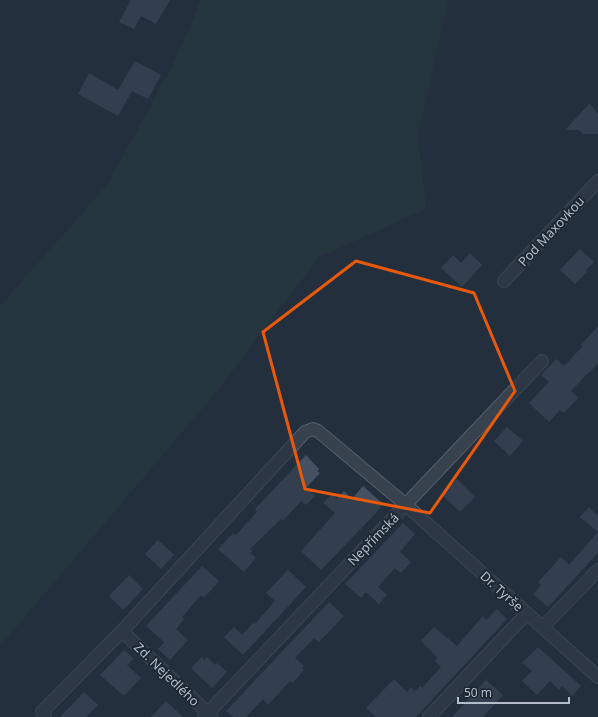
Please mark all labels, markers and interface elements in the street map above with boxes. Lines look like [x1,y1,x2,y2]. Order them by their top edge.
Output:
street label: Pod Maxovkou [514,192,588,270]
street label: Nepřímská [343,509,403,569]
street label: Dr. Tyrše [477,567,527,615]
street label: Zd. Nejedlého [130,638,204,710]
scale bar [458,679,569,705]
text: 50 m [464,684,492,701]

